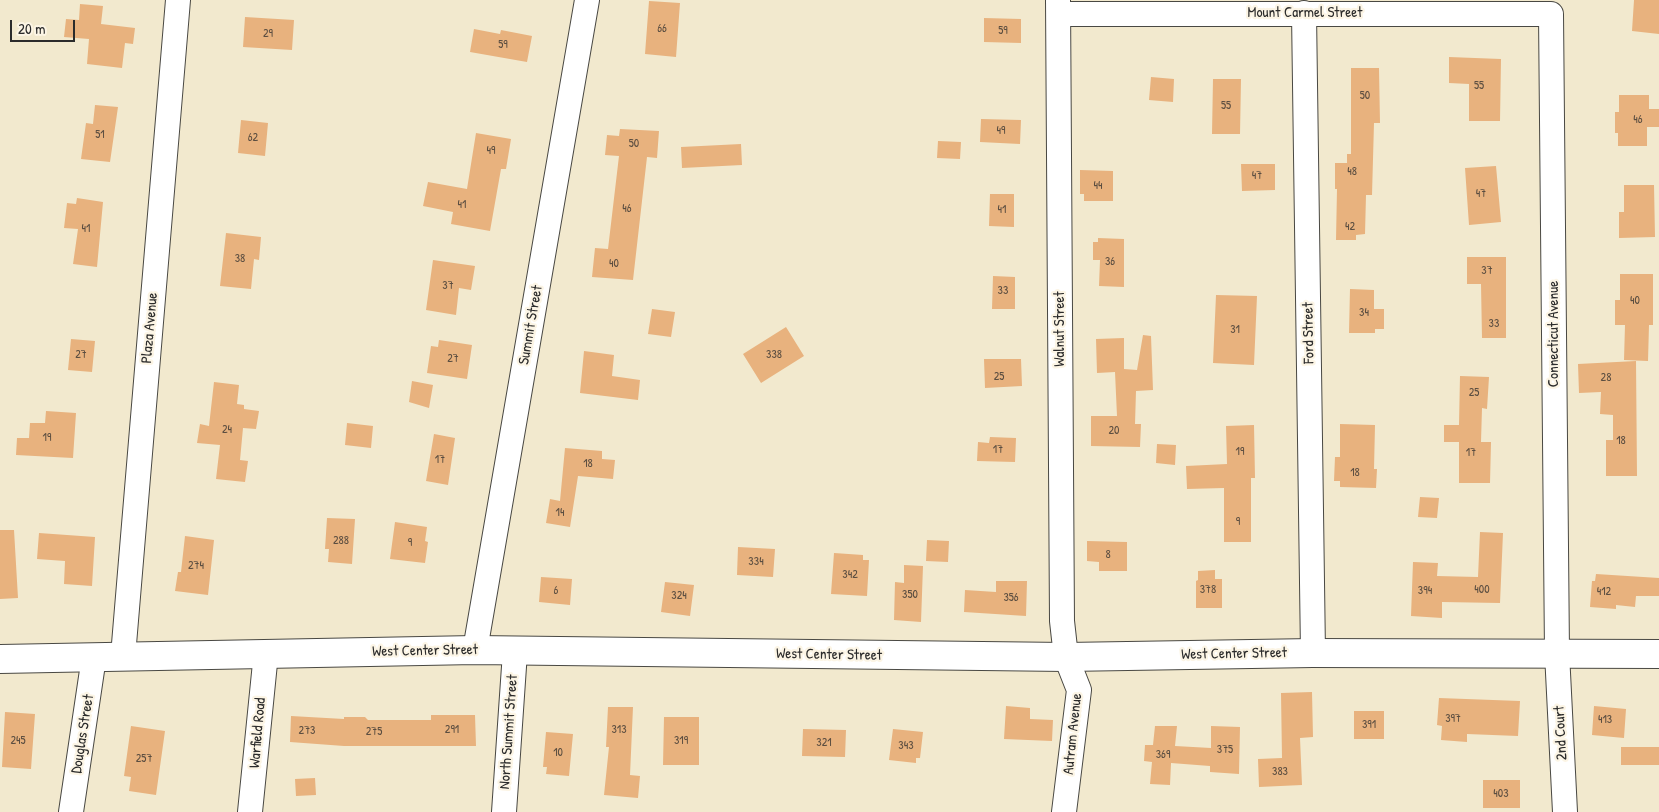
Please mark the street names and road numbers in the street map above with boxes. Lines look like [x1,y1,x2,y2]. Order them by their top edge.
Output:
street label: Mount Carmel Street [1248,4,1362,22]
street label: Connecticut Avenue [1545,281,1563,387]
street label: Summit Street [515,284,547,366]
street label: Walnut Street [1051,291,1069,367]
street label: Plaza Avenue [138,292,162,364]
street label: Ford Street [1299,302,1319,364]
street label: West Center Street [372,641,478,661]
street label: West Center Street [1181,644,1287,664]
street label: West Center Street [776,645,882,665]
street label: North Summit Street [496,674,522,790]
street label: Autram Avenue [1060,692,1086,776]
street label: Douglas Street [68,693,98,775]
street label: Warfield Road [246,697,270,769]
street label: 2nd Court [1551,705,1571,761]

